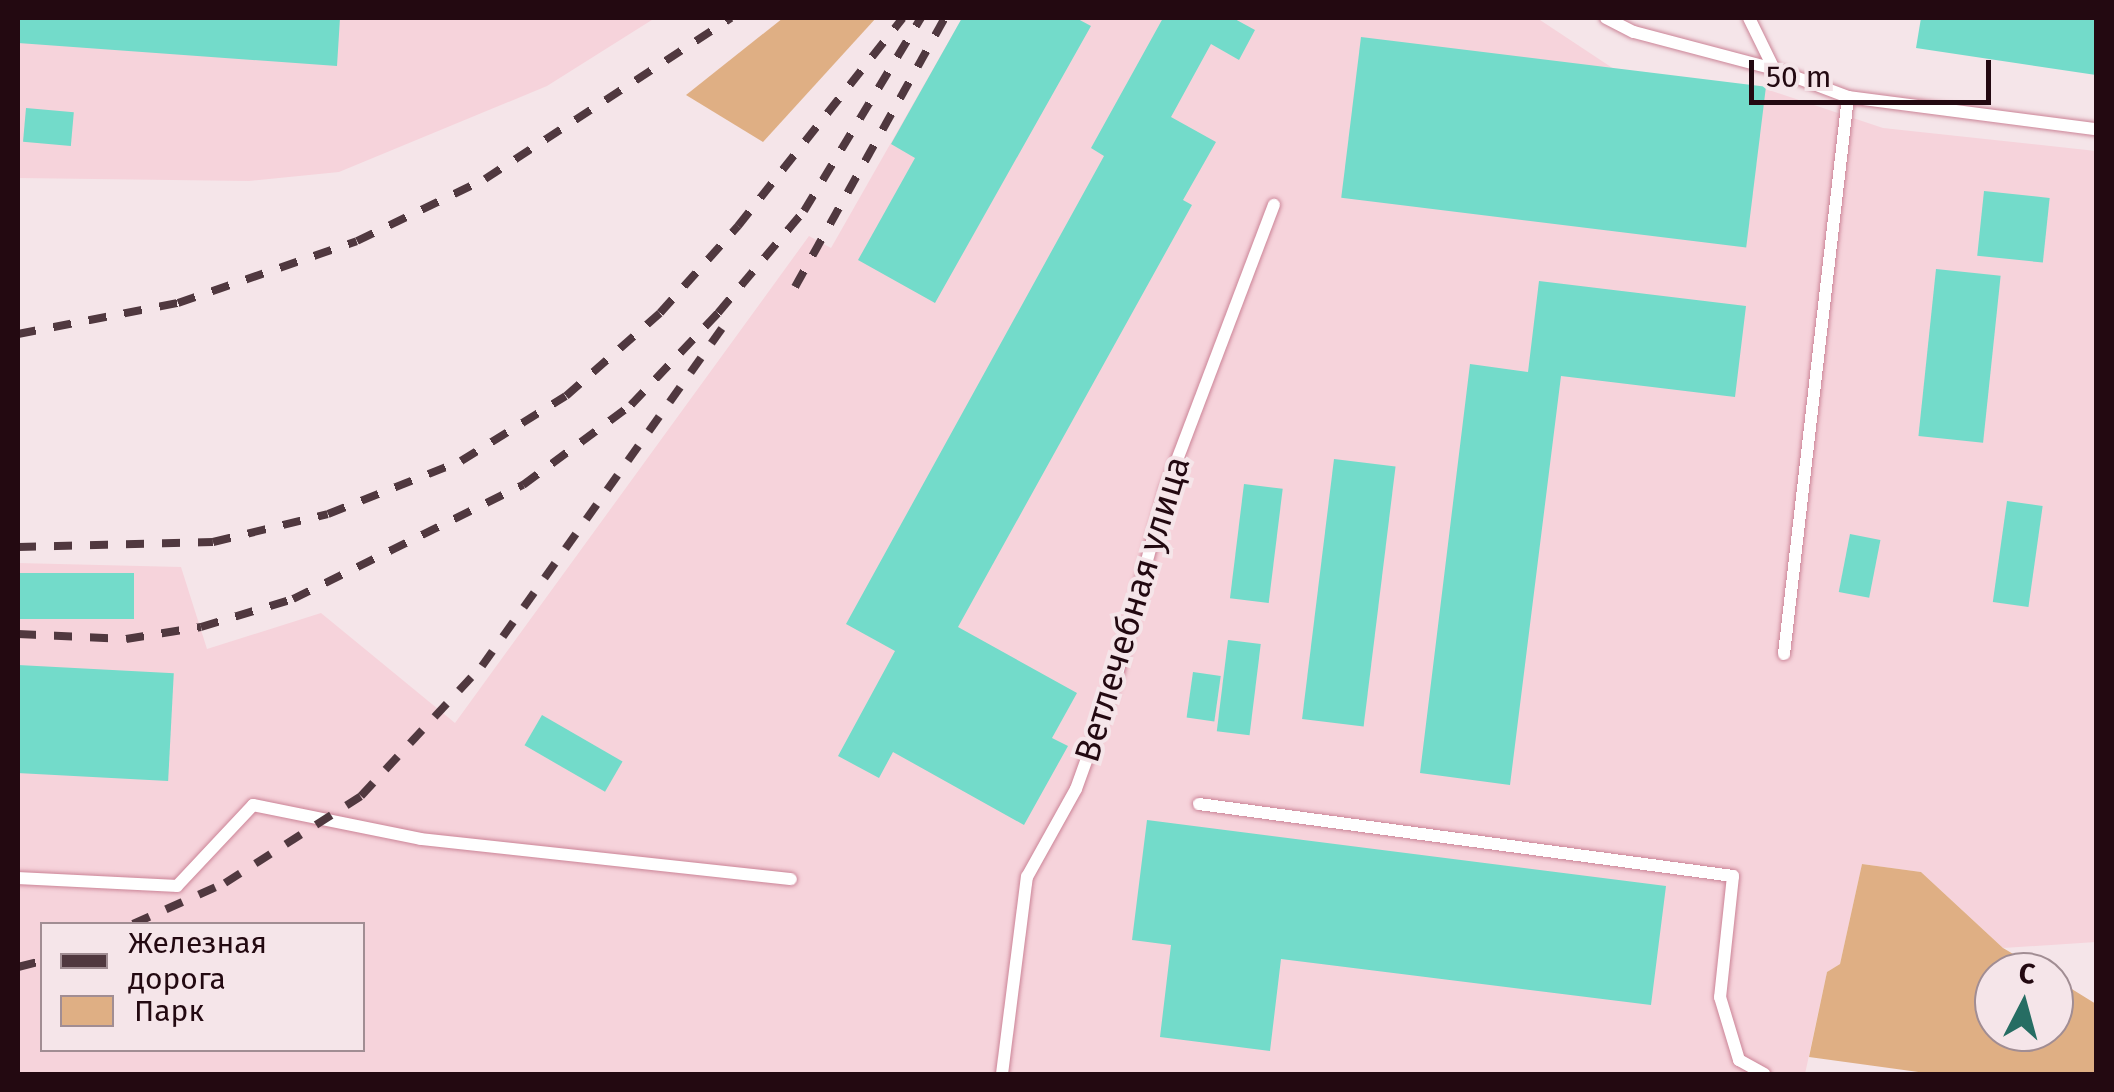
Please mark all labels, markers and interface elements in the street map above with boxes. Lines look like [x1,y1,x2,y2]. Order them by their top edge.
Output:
scale bar [1754,40,1996,102]
text: 50 m [1766,59,1831,95]
street label: Ветлечебная улица [1066,451,1198,767]
legend [40,922,365,1052]
text: Железная дорога [128,925,267,997]
north arrow [1974,952,2074,1052]
text: С [2017,956,2037,991]
text: Парк [134,993,204,1029]

